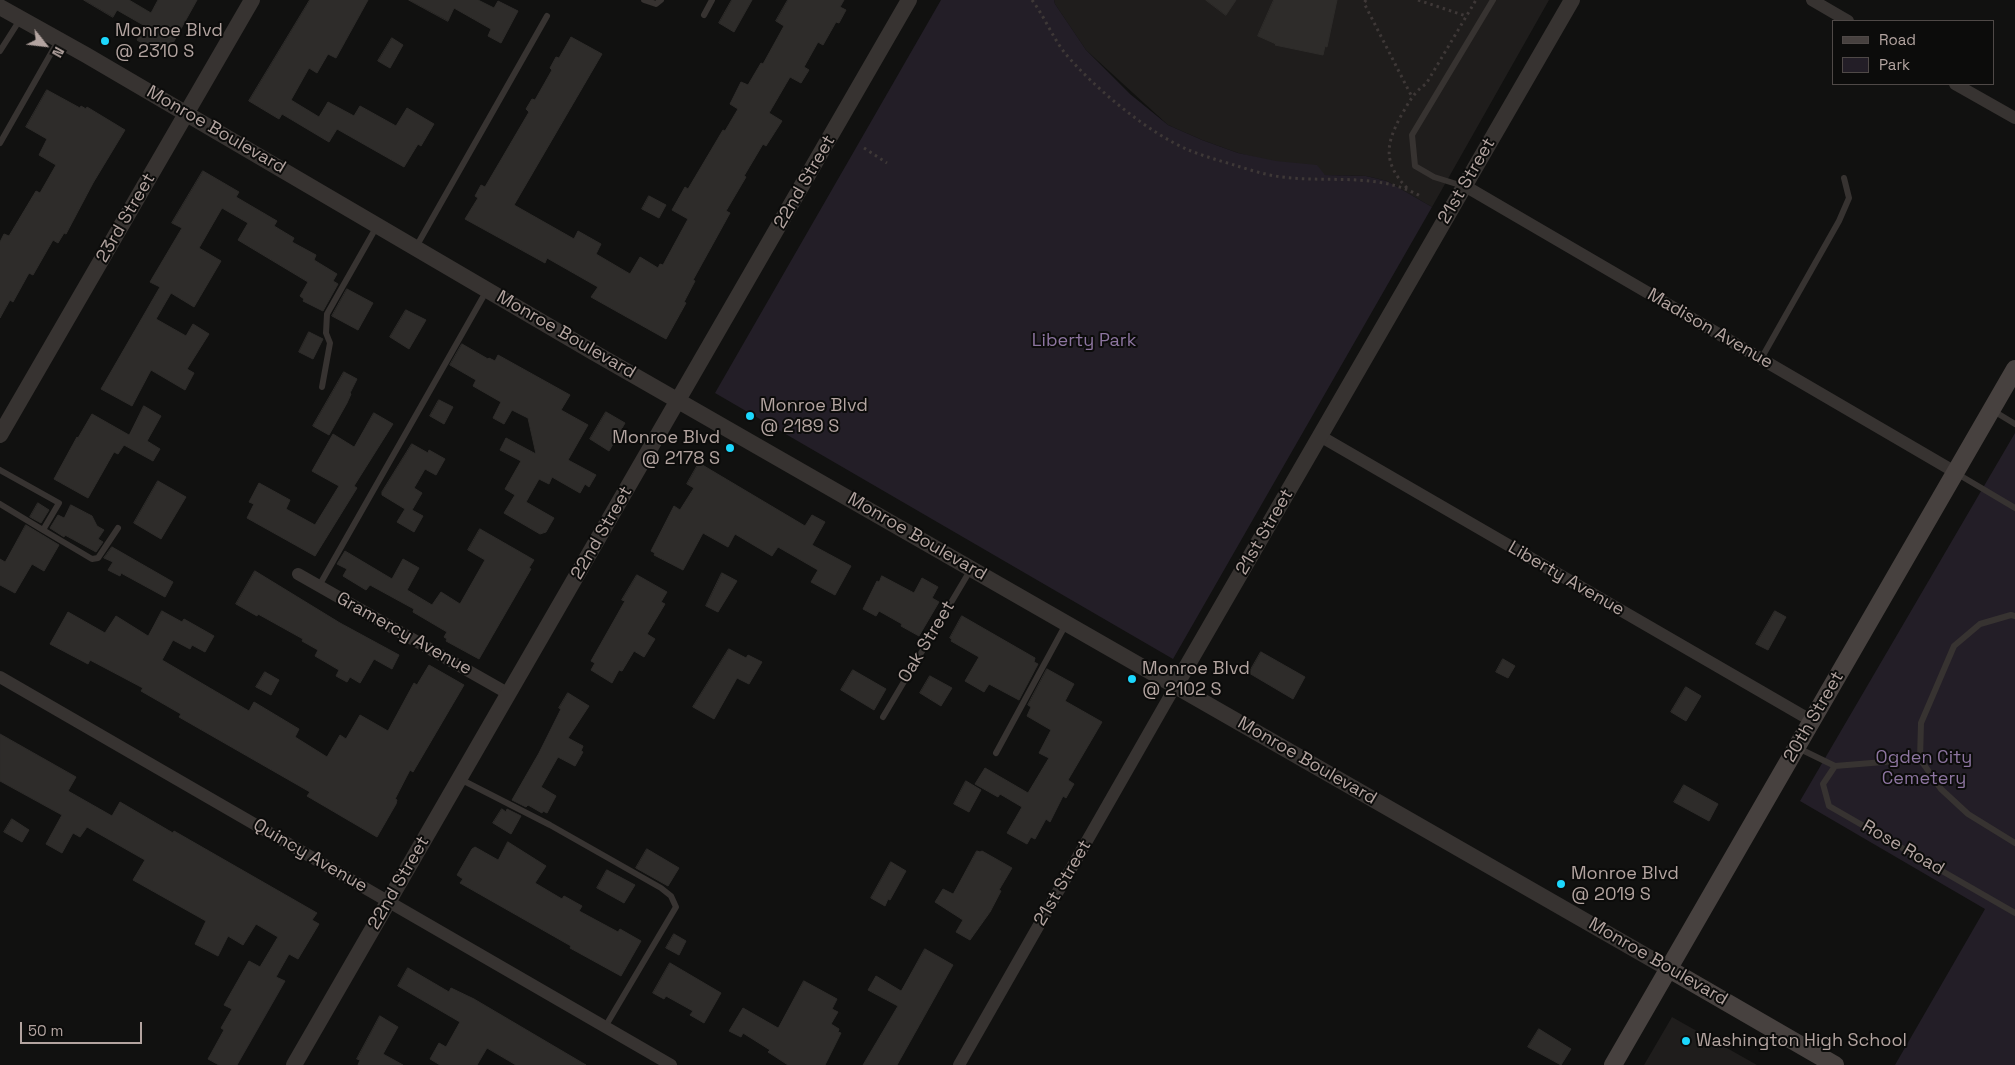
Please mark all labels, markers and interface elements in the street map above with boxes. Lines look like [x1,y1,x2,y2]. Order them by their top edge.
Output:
north arrow [20,20,70,70]
place label: Monroe Blvd @ 2310 S [115,20,223,62]
legend [1832,20,1995,85]
text: Road [1879,30,1916,49]
marker: Monroe Blvd @ 2310 S [99,35,111,47]
text: N [48,44,68,61]
text: Park [1879,55,1910,74]
street label: Monroe Boulevard [143,81,289,179]
street label: 22nd Street [770,132,840,232]
street label: 21st Street [1434,134,1500,228]
street label: 23rd Street [92,170,160,266]
street label: Madison Avenue [1643,284,1777,374]
street label: Monroe Boulevard [493,286,639,384]
park label: Liberty Park [1032,330,1136,352]
place label: Monroe Blvd @ 2189 S [760,395,868,438]
marker: Monroe Blvd @ 2189 S [744,410,756,422]
place label: Monroe Blvd @ 2178 S [612,427,720,469]
marker: Monroe Blvd @ 2178 S [724,442,736,454]
street label: 22nd Street [567,483,637,583]
street label: 21st Street [1232,485,1298,579]
street label: Monroe Boulevard [844,488,990,586]
street label: Liberty Avenue [1504,537,1628,621]
street label: Gramercy Avenue [333,588,475,680]
street label: Oak Street [894,597,960,687]
place label: Monroe Blvd @ 2102 S [1142,658,1250,701]
street label: 20th Street [1779,668,1849,766]
marker: Monroe Blvd @ 2102 S [1126,673,1138,685]
street label: Monroe Boulevard [1234,712,1380,810]
park label: Ogden City Cemetery [1876,747,1972,790]
street label: Quincy Avenue [249,815,371,897]
street label: Rose Road [1858,816,1948,880]
street label: 22nd Street [364,833,434,933]
street label: 21st Street [1030,836,1096,930]
place label: Monroe Blvd @ 2019 S [1571,863,1679,906]
marker: Monroe Blvd @ 2019 S [1555,878,1567,890]
street label: Monroe Boulevard [1585,913,1731,1011]
scale bar [22,1012,145,1044]
text: 50 m [28,1021,63,1040]
place label: Washington High School [1696,1030,1907,1052]
marker: Washington High School [1680,1035,1692,1047]

